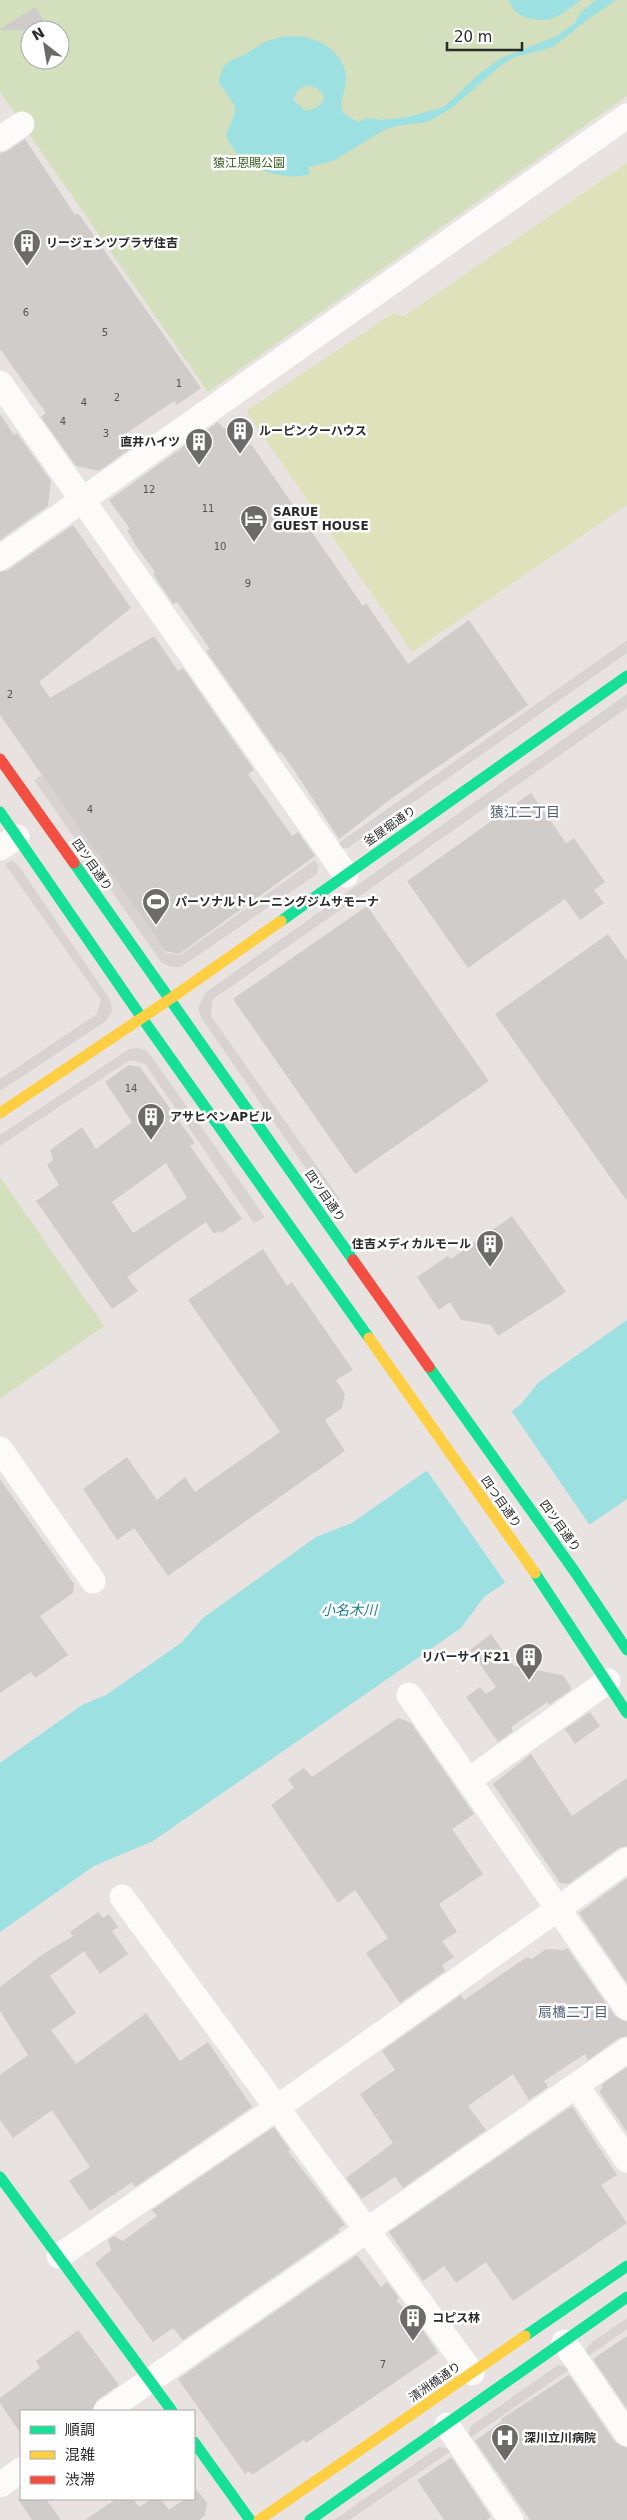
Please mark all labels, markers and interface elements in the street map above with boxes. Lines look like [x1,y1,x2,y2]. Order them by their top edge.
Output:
north arrow [20,20,70,70]
scale bar [447,20,522,52]
text: N [29,24,47,44]
text: 20 m [454,28,492,46]
park label: 猿江恩賜公園 [213,156,285,170]
building icon: リージェンツプラザ住吉 [12,228,42,267]
place label: リージェンツプラザ住吉 [46,236,178,250]
house number: 6 [23,307,29,318]
house number: 5 [102,327,108,338]
house number: 1 [176,378,182,389]
house number: 2 [114,392,120,403]
house number: 4 [81,397,87,408]
house number: 4 [60,416,66,427]
building icon: ルーピンクーハウス [225,416,255,455]
place label: ルーピンクーハウス [259,424,367,438]
building icon: 直井ハイツ [184,427,214,466]
house number: 3 [103,428,109,439]
place label: 直井ハイツ [120,435,180,449]
house number: 12 [143,484,155,495]
house number: 11 [202,503,214,514]
hotel icon: SARUE GUEST HOUSE [239,504,269,543]
place label: SARUE GUEST HOUSE [273,505,369,533]
house number: 10 [214,541,226,552]
house number: 9 [245,578,251,589]
house number: 2 [7,689,13,700]
street label: 釜屋堀通り [361,803,419,849]
house number: 4 [87,804,93,815]
district label: 猿江二丁目 [490,804,560,820]
street label: 四ツ目通り [69,836,115,894]
sports icon: パーソナルトレーニングジムサモーナ [141,887,171,926]
place label: パーソナルトレーニングジムサモーナ [175,895,379,909]
house number: 14 [125,1083,137,1094]
building icon: アサヒペンAPビル [136,1102,166,1141]
place label: アサヒペンAPビル [170,1110,272,1124]
street label: 四ツ目通り [302,1167,348,1225]
building icon: 住吉メディカルモール [475,1229,505,1268]
place label: 住吉メディカルモール [352,1237,471,1251]
street label: 四つ目通り [478,1473,524,1531]
street label: 四ツ目通り [537,1498,583,1554]
water label: 小名木川 [321,1602,379,1618]
building icon: リバーサイド21 [514,1642,544,1681]
place label: リバーサイド21 [422,1650,510,1664]
district label: 扇橋二丁目 [538,2004,608,2020]
building icon: コピス林 [398,2303,428,2342]
place label: コピス林 [432,2311,480,2325]
house number: 7 [380,2359,386,2370]
street label: 清洲橋通り [406,2359,464,2405]
legend [20,2410,195,2500]
text: 順調 [65,2421,95,2439]
hospital icon: 深川立川病院 [490,2423,520,2462]
place label: 深川立川病院 [524,2431,596,2445]
text: 混雑 [65,2446,95,2464]
text: 渋滞 [65,2471,95,2489]

